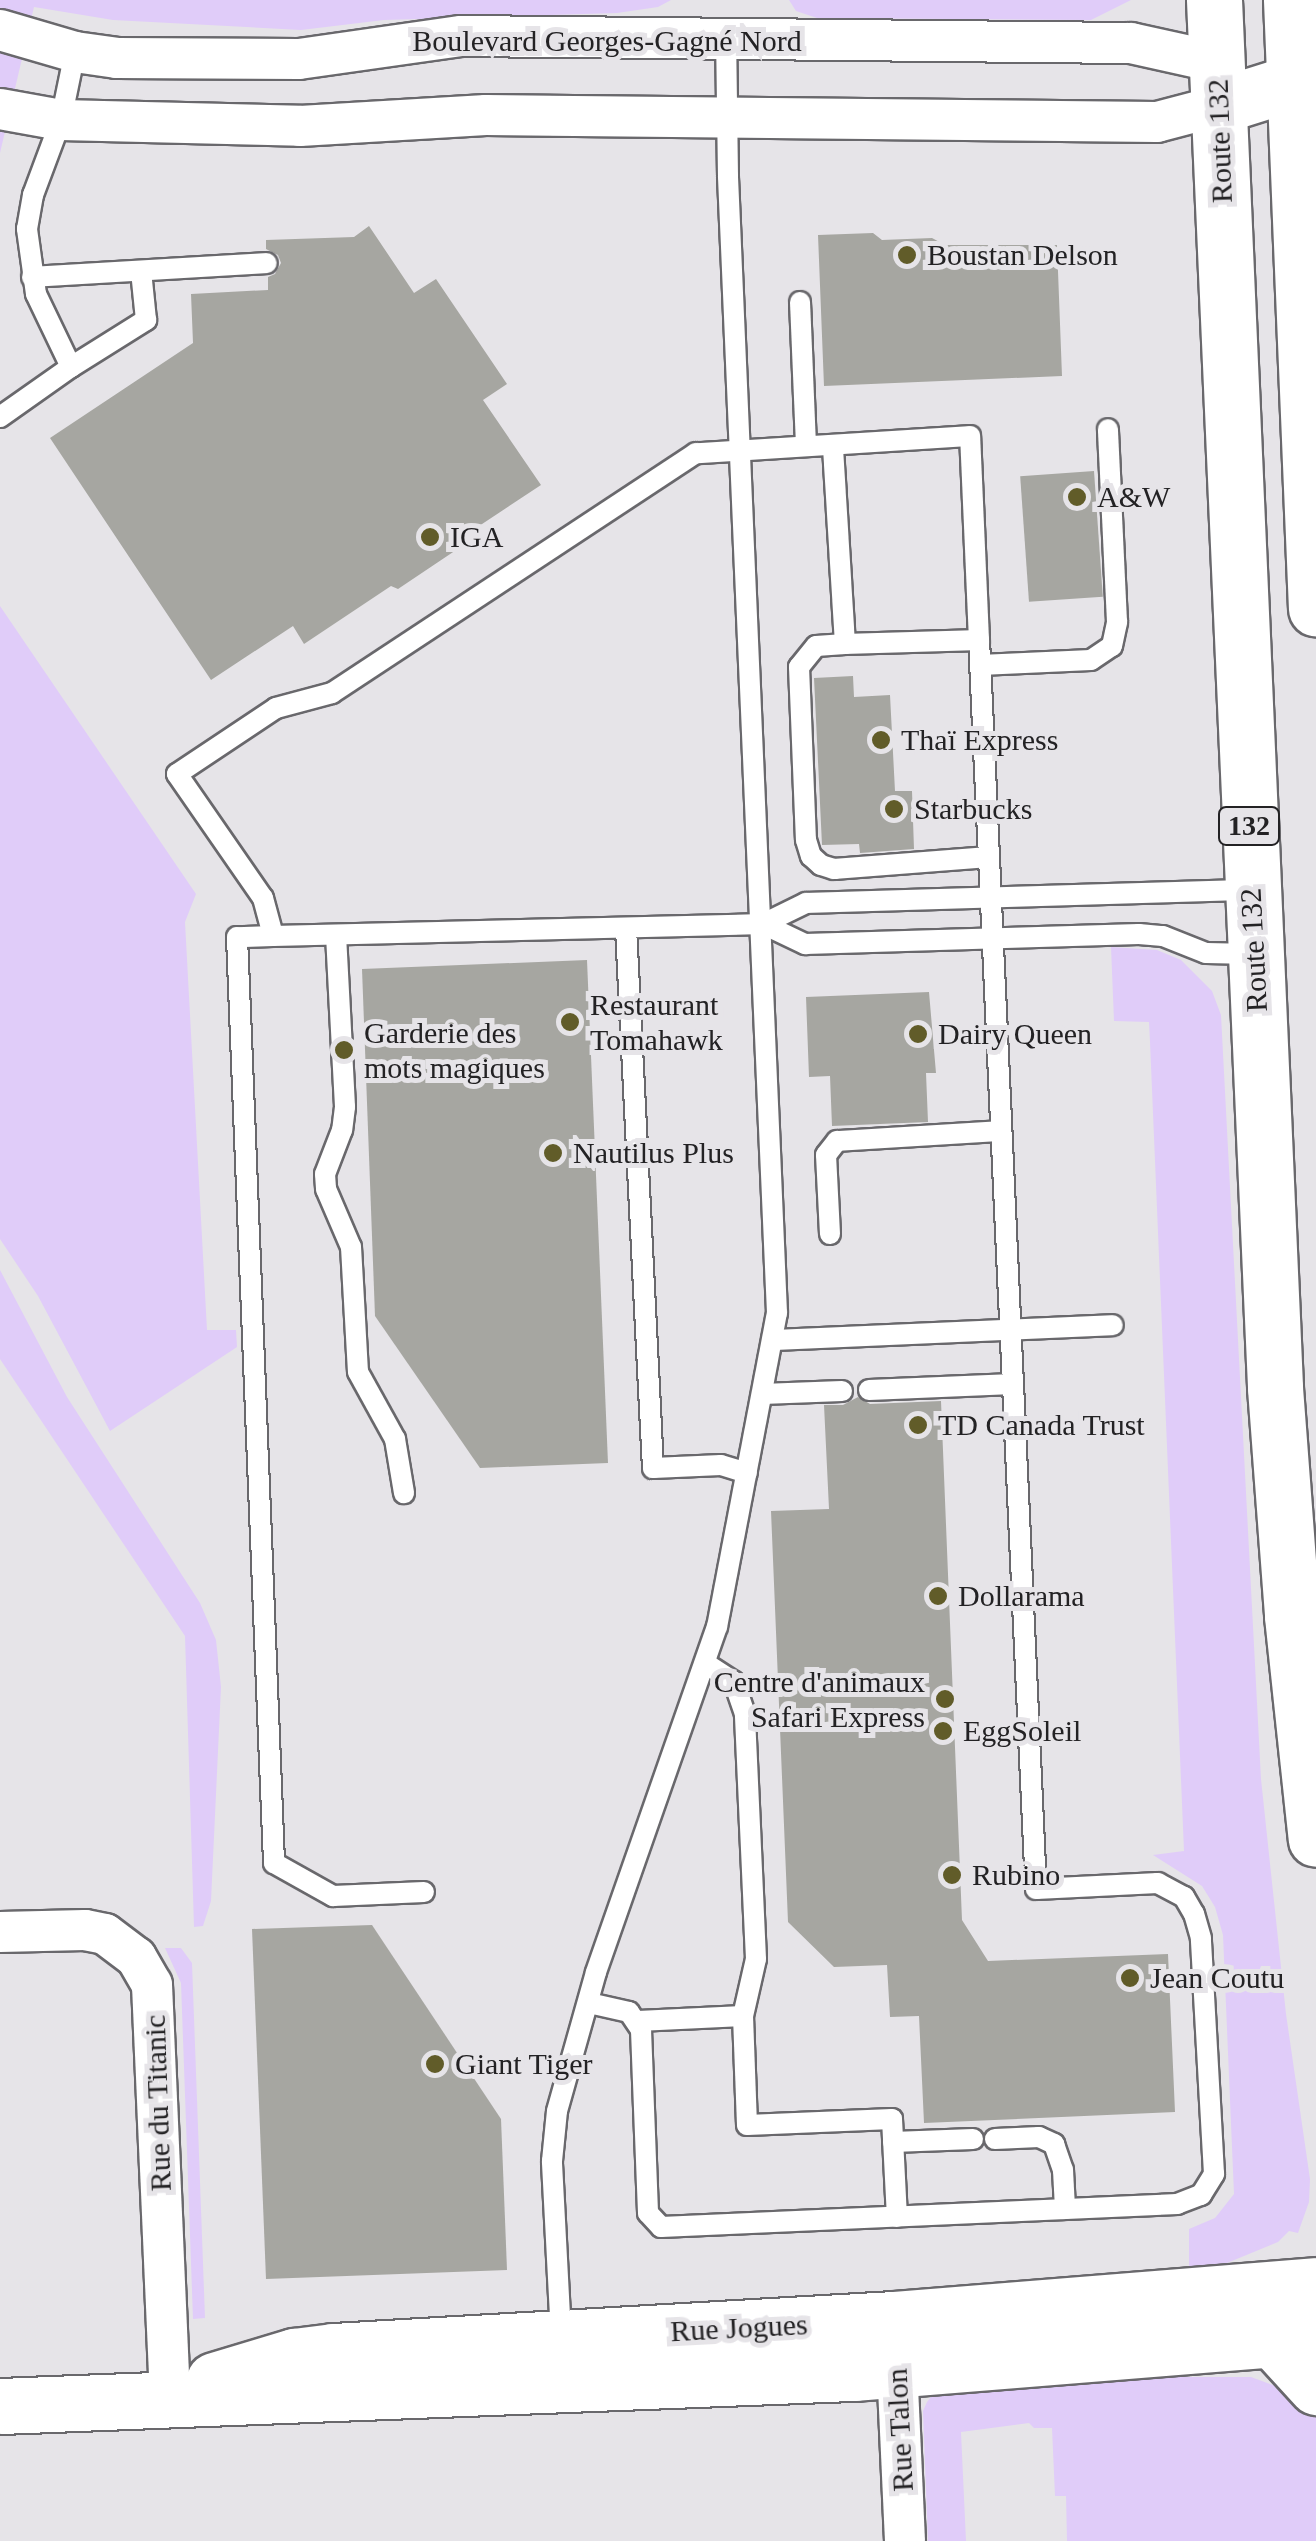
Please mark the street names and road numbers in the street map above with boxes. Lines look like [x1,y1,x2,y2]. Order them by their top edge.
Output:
street label: Boulevard Georges-Gagné Nord [412,23,802,59]
street label: Route 132 [1200,78,1240,204]
road number: 132 [1216,803,1282,849]
street label: Route 132 [1233,887,1275,1013]
street label: Rue du Titanic [137,2014,179,2192]
street label: Rue Jogues [669,2306,809,2350]
street label: Rue Talon [879,2367,921,2493]

